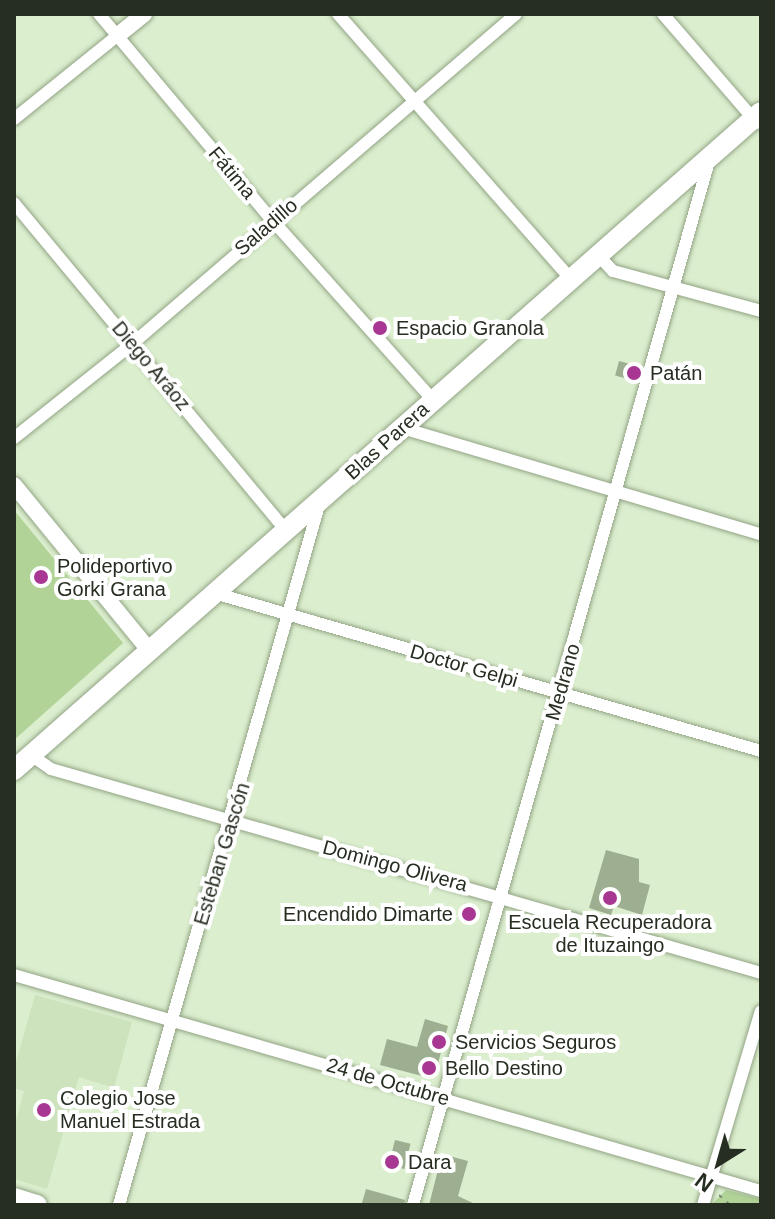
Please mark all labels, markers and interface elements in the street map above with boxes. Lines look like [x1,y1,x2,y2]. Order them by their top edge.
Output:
street label: Fátima [203,142,261,204]
street label: Saladillo [230,193,302,261]
street label: Diego Aráoz [106,316,196,416]
place label: Espacio Granola [396,316,544,340]
marker: Espacio Granola [371,319,389,337]
place label: Patán [650,361,702,385]
marker: Patán [625,364,643,382]
street label: Blas Parera [340,397,434,485]
place label: Polideportivo Gorki Grana [57,554,173,601]
marker: Polideportivo Gorki Grana [32,568,50,586]
street label: Doctor Gelpi [407,639,521,693]
street label: Medrano [541,641,585,723]
street label: Esteban Gascón [189,780,255,928]
street label: Domingo Olivera [320,835,470,897]
marker: Escuela Recuperadora de Ituzaingo [601,889,619,907]
place label: Encendido Dimarte [283,902,453,926]
marker: Encendido Dimarte [460,905,478,923]
place label: Escuela Recuperadora de Ituzaingo [508,910,712,957]
place label: Servicios Seguros [455,1030,616,1054]
marker: Servicios Seguros [430,1033,448,1051]
street label: 24 de Octubre [324,1053,452,1111]
place label: Bello Destino [445,1056,563,1080]
marker: Bello Destino [420,1059,438,1077]
place label: Colegio Jose Manuel Estrada [60,1086,200,1133]
marker: Colegio Jose Manuel Estrada [35,1101,53,1119]
north arrow [679,1123,759,1203]
place label: Dara [408,1150,451,1174]
marker: Dara [383,1153,401,1171]
text: N [690,1168,718,1197]

